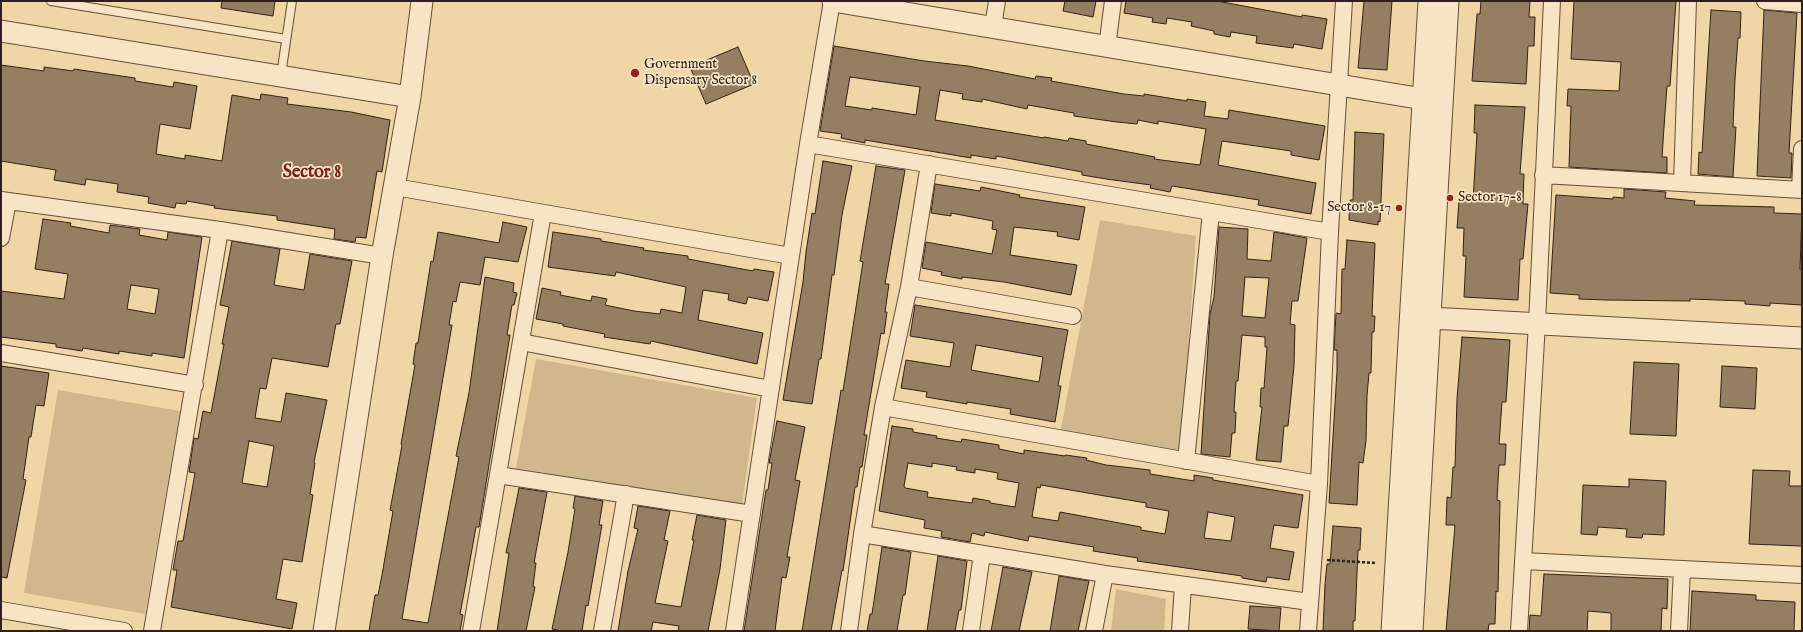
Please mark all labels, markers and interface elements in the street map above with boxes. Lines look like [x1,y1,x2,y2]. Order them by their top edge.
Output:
place label: Government Dispensary Sector 8 [644,57,757,90]
marker: Government Dispensary Sector 8 [629,67,641,79]
district label: Sector 8 [283,162,341,184]
place label: Sector 17-8 [1458,190,1522,206]
marker: Sector 17-8 [1445,193,1455,203]
place label: Sector 8-17 [1327,200,1391,216]
marker: Sector 8-17 [1394,203,1404,213]

